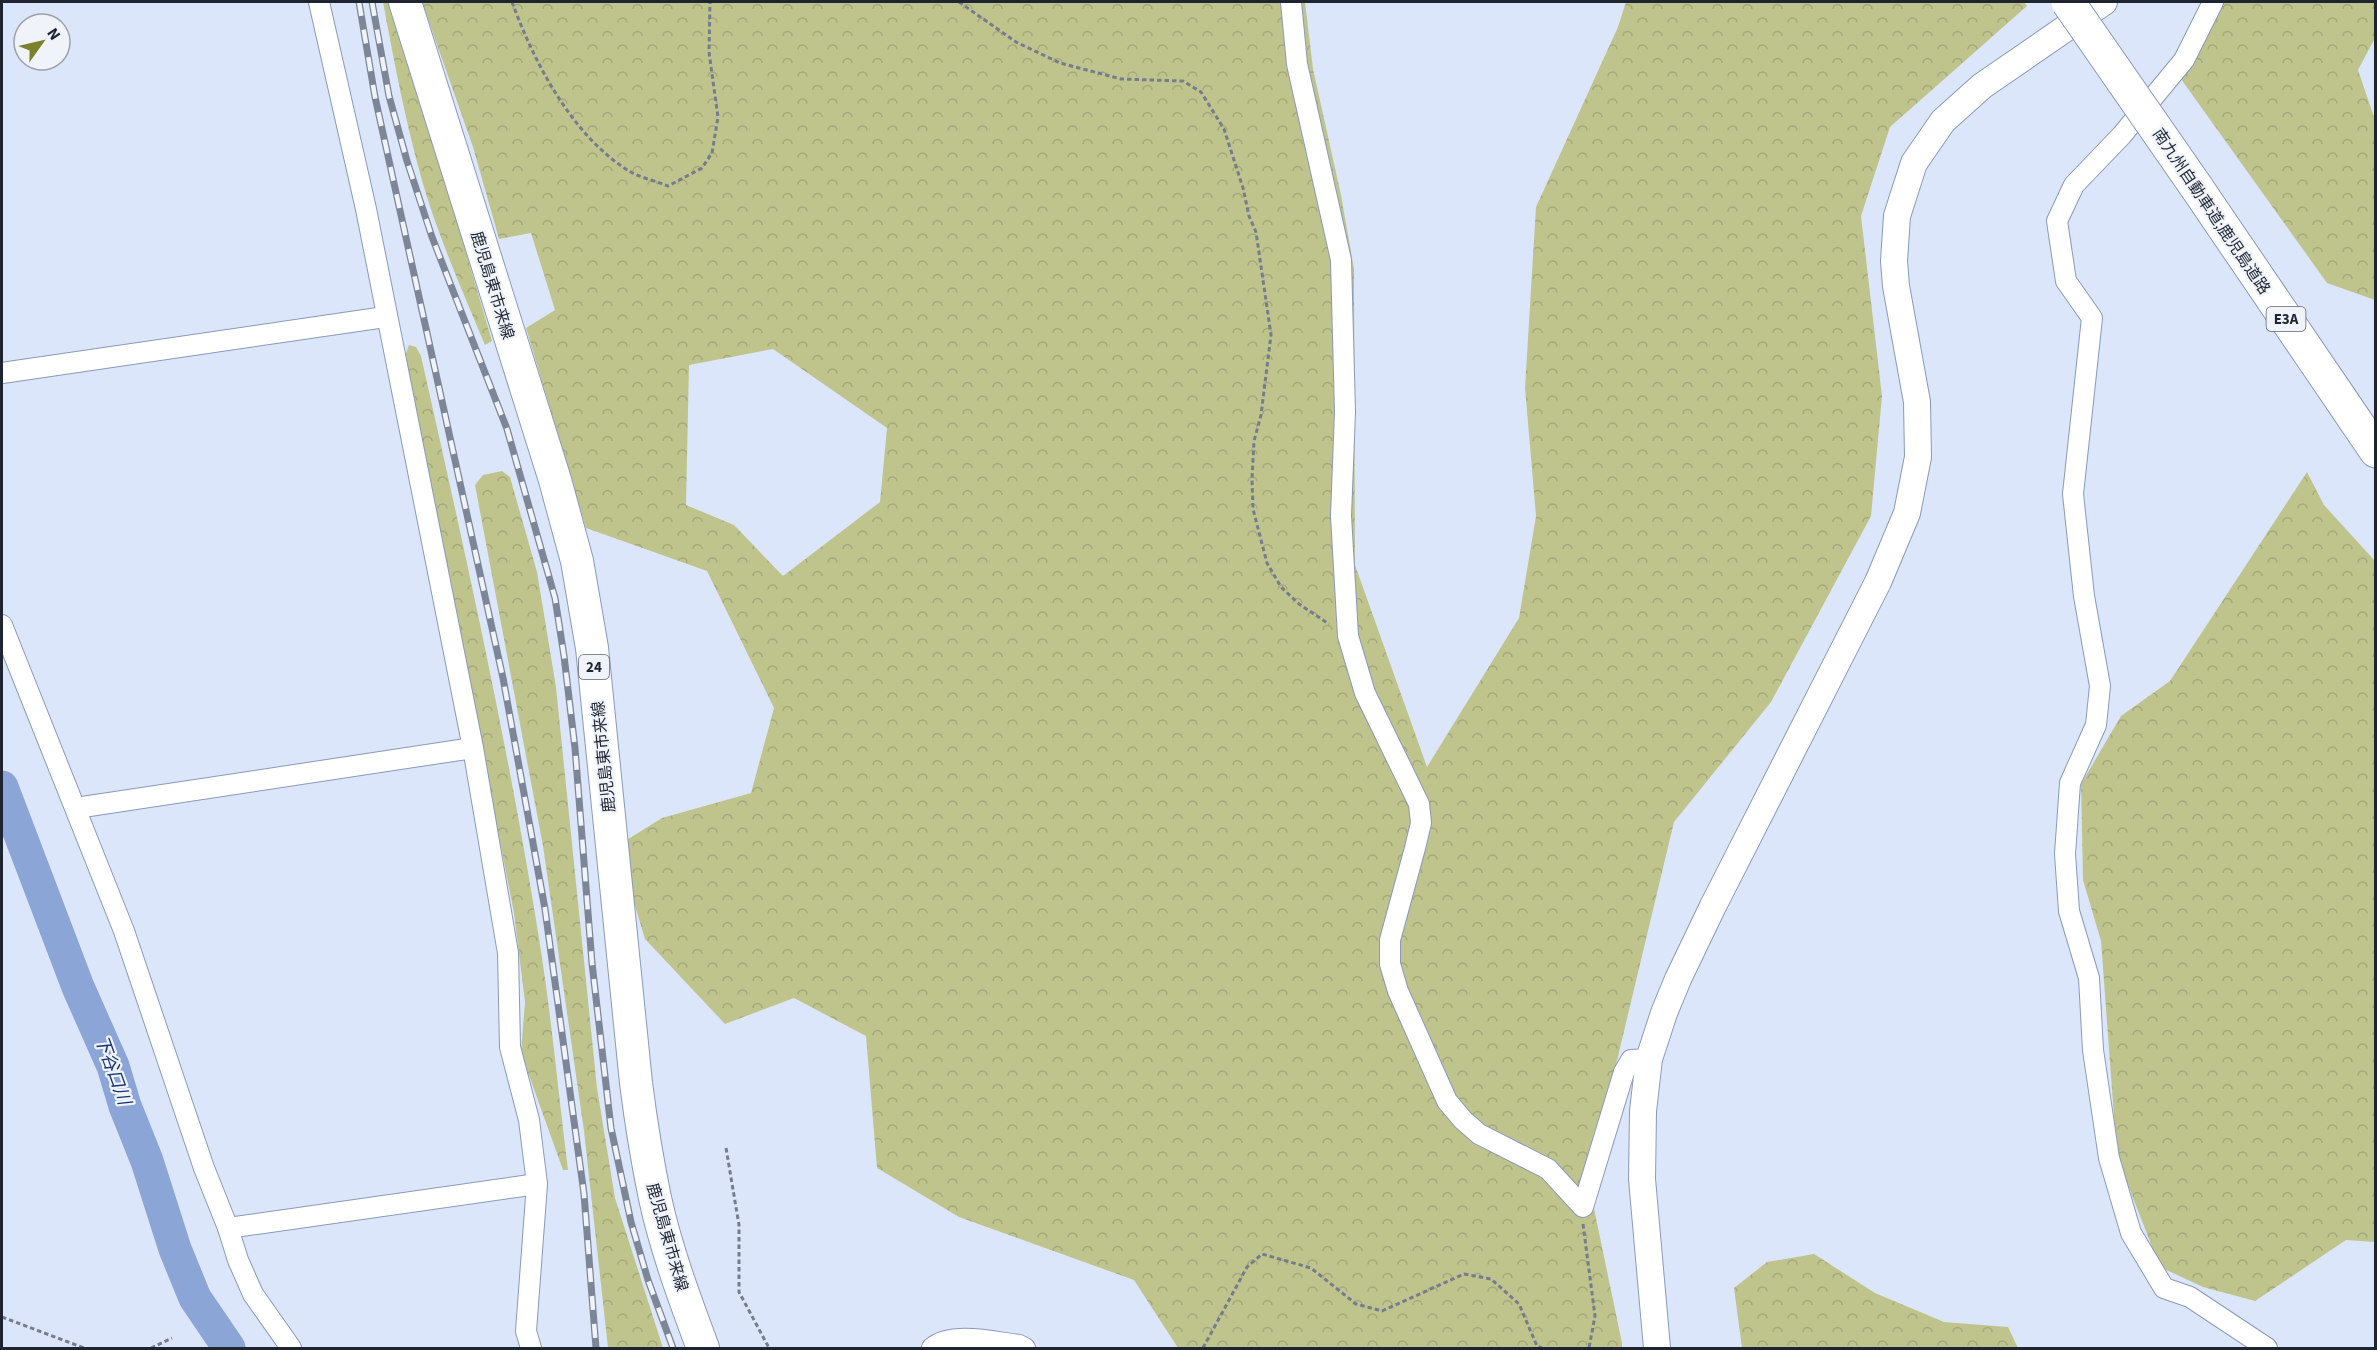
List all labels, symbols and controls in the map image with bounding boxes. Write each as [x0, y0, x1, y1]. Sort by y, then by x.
north arrow [12, 12, 72, 72]
text: N [42, 24, 66, 45]
street label: 南九州自動車道;鹿児島道路 [2147, 124, 2275, 299]
street label: 鹿児島東市来線 [465, 229, 519, 342]
road number: E3A [2266, 307, 2306, 331]
road number: 24 [579, 655, 609, 679]
street label: 鹿児島東市来線 [587, 700, 621, 814]
water label: 下谷口川 [88, 1032, 137, 1110]
street label: 鹿児島東市来線 [641, 1180, 693, 1294]

